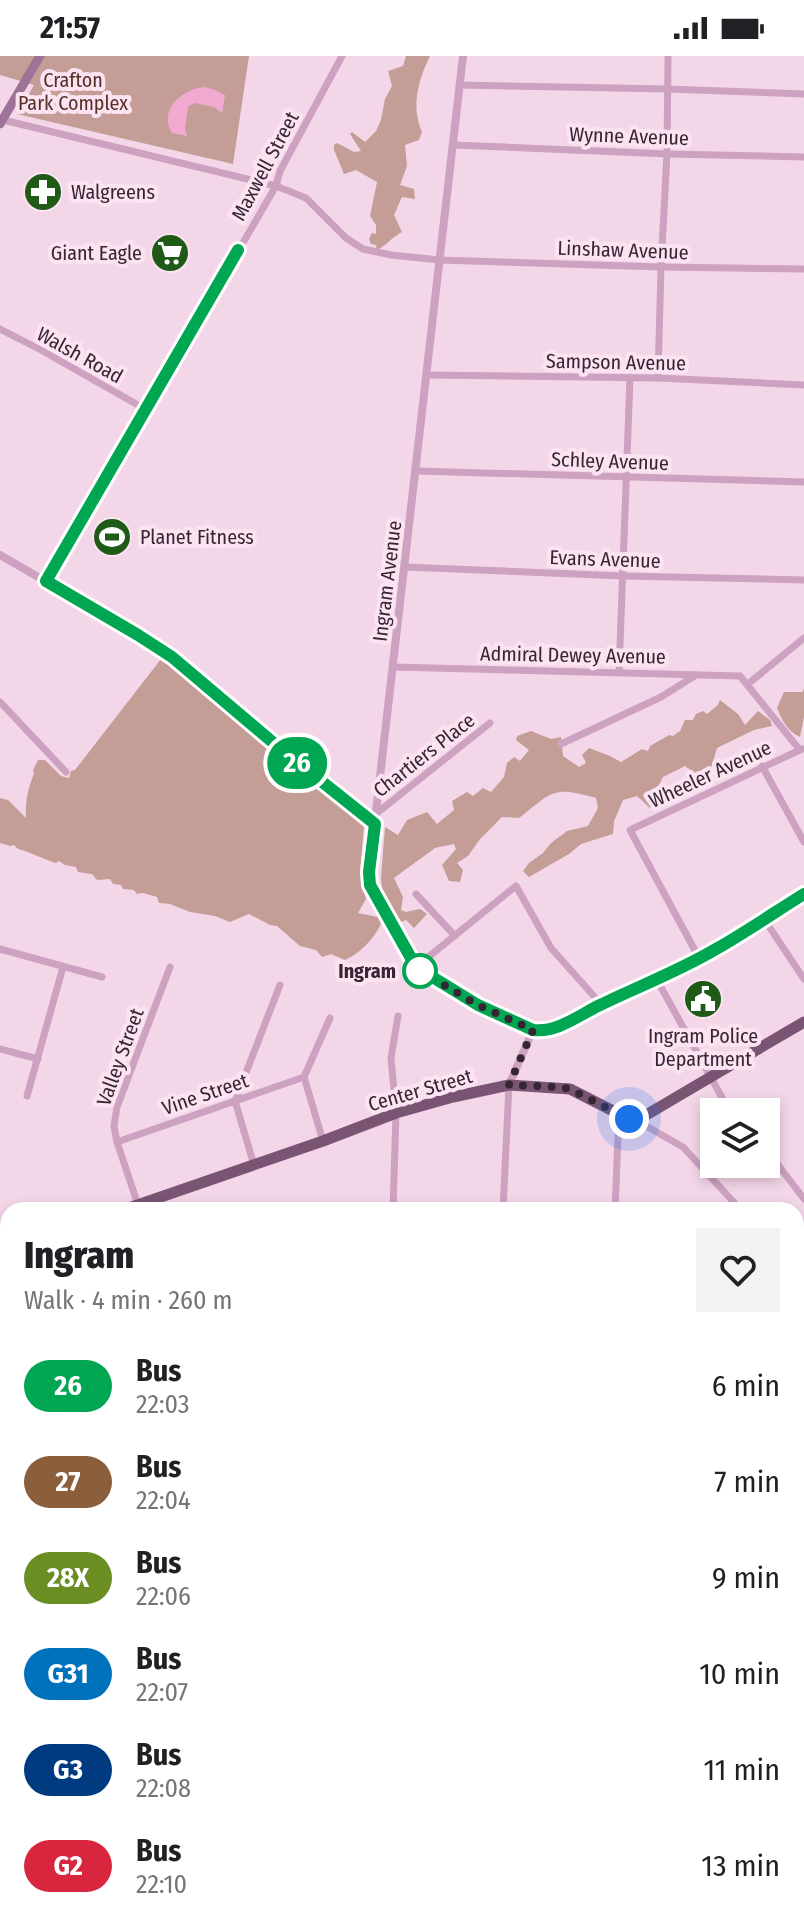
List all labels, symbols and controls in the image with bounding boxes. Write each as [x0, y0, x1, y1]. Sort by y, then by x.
text: 21:57 [40, 10, 100, 46]
park label: Crafton Park Complex [18, 68, 128, 115]
street label: Maxwell Street [226, 107, 304, 225]
street label: Wynne Avenue [569, 122, 689, 150]
pharmacy icon: Walgreens [22, 171, 64, 213]
place label: Walgreens [71, 180, 155, 204]
supermarket icon: Giant Eagle [149, 232, 191, 274]
street label: Linshaw Avenue [557, 236, 689, 264]
place label: Giant Eagle [51, 241, 142, 265]
street label: Walsh Road [33, 322, 127, 388]
street label: Sampson Avenue [546, 349, 686, 375]
street label: Schley Avenue [551, 447, 669, 475]
sports icon: Planet Fitness [91, 516, 133, 558]
street label: Ingram Avenue [368, 519, 406, 643]
place label: Planet Fitness [140, 525, 254, 549]
street label: Evans Avenue [549, 545, 661, 573]
street label: Admiral Dewey Avenue [480, 641, 666, 669]
street label: Chartiers Place [369, 708, 479, 802]
street label: Wheeler Avenue [645, 735, 775, 813]
line badge: 26 [261, 737, 333, 789]
text: 26 [283, 746, 311, 779]
marker: Ingram [403, 954, 437, 988]
place label: Ingram [338, 959, 396, 983]
public building icon: Ingram Police Department [682, 978, 724, 1020]
street label: Valley Street [91, 1005, 149, 1109]
place label: Ingram Police Department [648, 1024, 758, 1071]
street label: Center Street [365, 1064, 475, 1116]
street label: Vine Street [159, 1068, 252, 1120]
map controls [700, 1098, 780, 1178]
button: layers [700, 1098, 780, 1178]
your location [609, 1099, 649, 1139]
button: heart [696, 1228, 780, 1312]
text: Ingram [24, 1232, 134, 1278]
text: Walk · 4 min · 260 m [24, 1285, 233, 1316]
text: Bus [136, 1353, 181, 1389]
text: 6 min [712, 1368, 780, 1404]
text: 26 [54, 1369, 82, 1402]
text: 22:03 [136, 1389, 189, 1420]
text: Bus [136, 1449, 181, 1485]
text: 7 min [714, 1464, 780, 1500]
text: 27 [56, 1465, 80, 1498]
text: 22:04 [136, 1485, 191, 1516]
text: Bus [136, 1545, 181, 1581]
text: 9 min [712, 1560, 780, 1596]
text: 28X [47, 1561, 89, 1594]
text: 22:06 [136, 1581, 191, 1612]
text: Bus [136, 1641, 181, 1677]
text: 10 min [699, 1656, 780, 1692]
text: G31 [47, 1657, 89, 1690]
text: 22:07 [136, 1677, 188, 1708]
text: Bus [136, 1737, 181, 1773]
text: 11 min [704, 1752, 780, 1788]
text: G3 [53, 1753, 83, 1786]
text: 22:08 [136, 1773, 191, 1804]
text: Bus [136, 1833, 181, 1869]
text: 13 min [701, 1848, 780, 1884]
text: G2 [53, 1849, 83, 1882]
text: 22:10 [136, 1869, 187, 1900]

